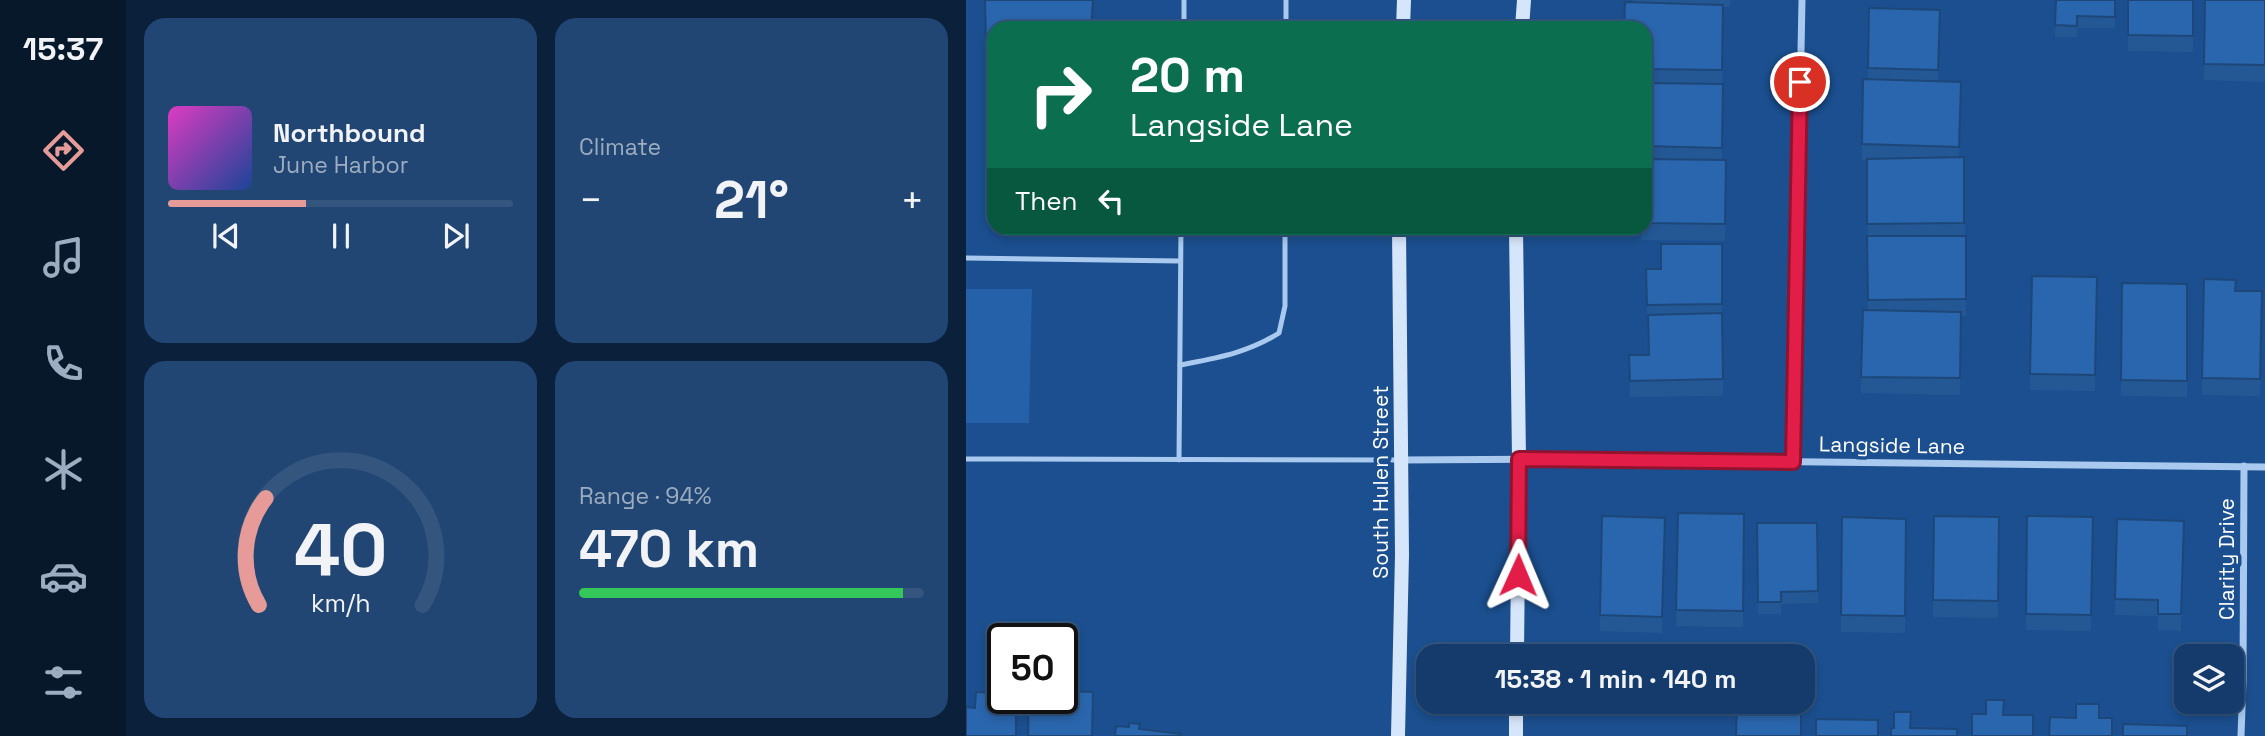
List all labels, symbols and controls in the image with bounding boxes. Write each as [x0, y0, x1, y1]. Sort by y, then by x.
text: 15:37 [23, 29, 103, 69]
text: 20 m [1130, 44, 1245, 106]
icon: right [1015, 49, 1106, 140]
pin [1770, 52, 1830, 112]
icon: arrive [1781, 63, 1819, 101]
text: Langside Lane [1130, 105, 1353, 145]
text: Northbound [273, 116, 426, 150]
icon: directions [39, 126, 88, 175]
text: Climate [579, 132, 661, 162]
text: June Harbor [273, 150, 408, 180]
text: 21° [714, 167, 789, 233]
text: − [579, 176, 603, 224]
text: + [900, 176, 924, 224]
icon: left [1092, 182, 1130, 220]
text: Then [1015, 184, 1078, 218]
icon: previous [207, 217, 245, 255]
icon: pause [322, 217, 360, 255]
icon: next [437, 217, 475, 255]
icon: music [39, 233, 88, 282]
icon: phone [39, 339, 88, 388]
street label: South Hulen Street [1367, 385, 1394, 579]
street label: Langside Lane [1819, 430, 1965, 460]
icon: climate [39, 445, 88, 494]
text: Range · 94% [579, 481, 712, 511]
street label: Clarity Drive [2213, 498, 2240, 620]
text: 40 [294, 504, 387, 597]
text: 470 km [579, 516, 759, 582]
position arrow [1481, 538, 1555, 612]
icon: car [39, 552, 88, 601]
text: km/h [311, 587, 370, 619]
speed limit sign: 50 [987, 623, 1078, 714]
map controls [2174, 644, 2244, 714]
button: layers [2174, 644, 2244, 714]
icon: filters [39, 658, 88, 707]
text: 15:38 · 1 min · 140 m [1495, 662, 1736, 696]

